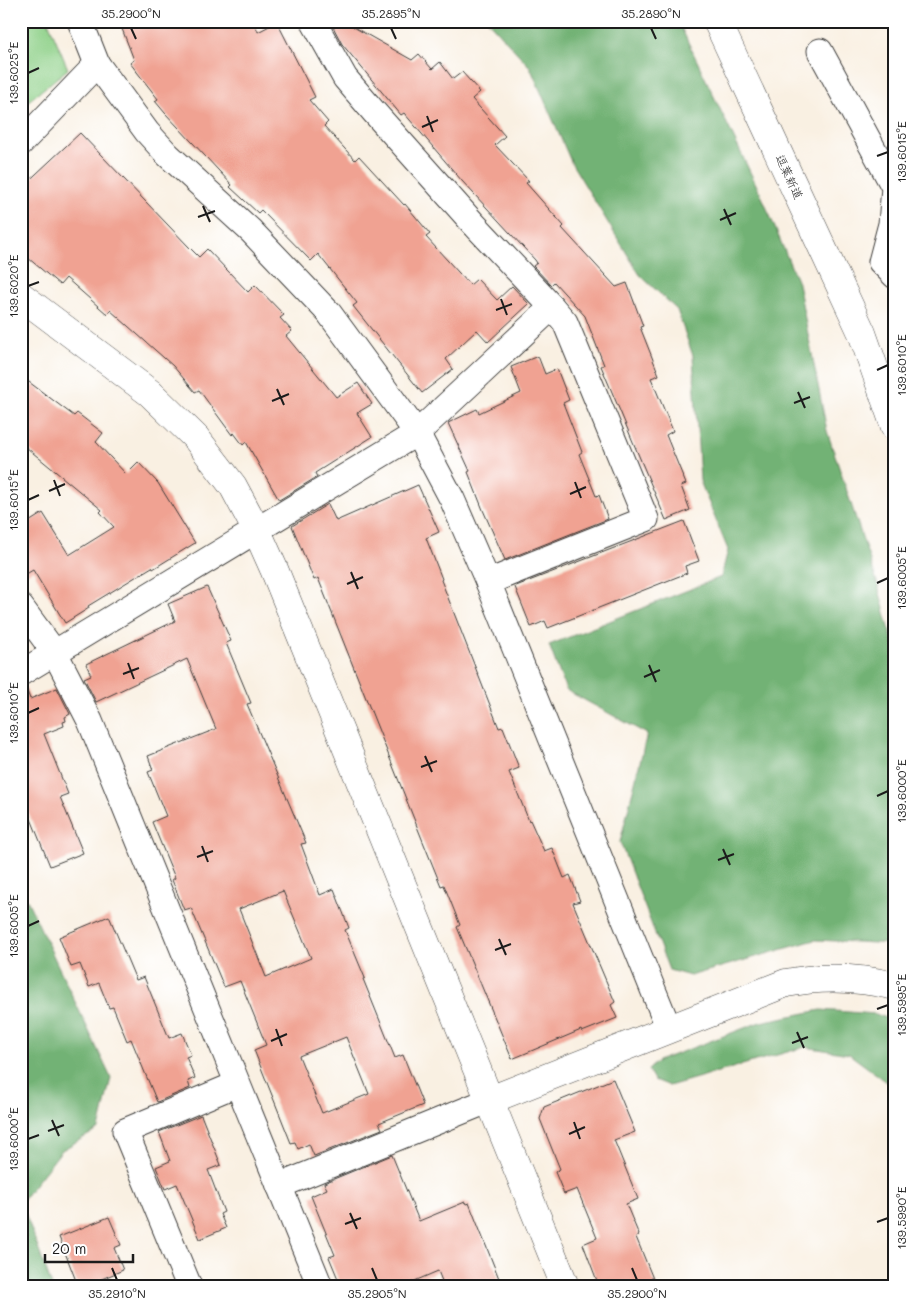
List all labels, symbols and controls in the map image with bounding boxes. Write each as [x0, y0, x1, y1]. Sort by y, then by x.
text: 35.2900°N [101, 5, 161, 21]
text: 35.2895°N [361, 5, 421, 21]
text: 35.2890°N [621, 5, 681, 21]
text: 139.6025°E [5, 41, 21, 104]
text: 139.6015°E [893, 121, 909, 183]
street label: 逗葉新道 [773, 151, 807, 202]
text: 139.6020°E [5, 254, 21, 318]
text: 139.6010°E [893, 334, 909, 396]
text: 139.6015°E [5, 469, 21, 531]
text: 139.6005°E [893, 546, 909, 610]
text: 139.6010°E [5, 682, 21, 744]
text: 139.6000°E [893, 759, 909, 823]
text: 139.6005°E [5, 894, 21, 958]
text: 139.5995°E [893, 974, 909, 1036]
text: 139.6000°E [5, 1107, 21, 1171]
text: 139.5990°E [893, 1186, 909, 1250]
scale bar [45, 1232, 132, 1264]
text: 20 m [52, 1238, 86, 1258]
text: 35.2910°N [88, 1285, 146, 1301]
text: 35.2905°N [347, 1285, 407, 1301]
text: 35.2900°N [607, 1285, 667, 1301]

